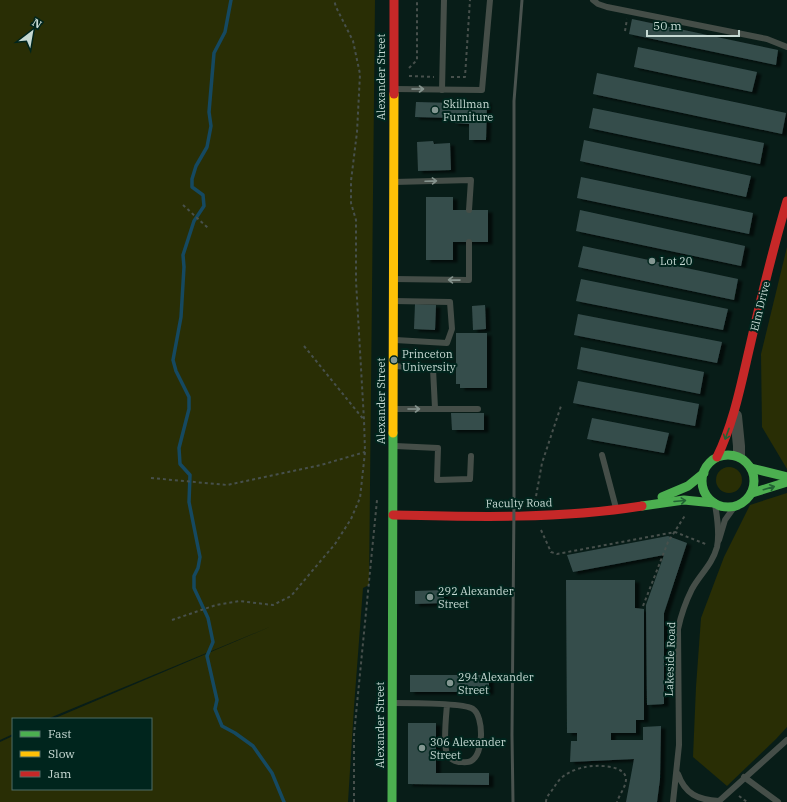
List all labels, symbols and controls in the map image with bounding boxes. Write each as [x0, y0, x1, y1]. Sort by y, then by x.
north arrow [12, 12, 52, 52]
scale bar [647, 12, 739, 38]
text: N [30, 15, 45, 32]
text: 50 m [653, 18, 682, 33]
street label: Alexander Street [374, 34, 388, 120]
one-way arrow [411, 85, 424, 93]
place label: Skillman Furniture [443, 97, 493, 124]
marker: Skillman Furniture [430, 105, 440, 115]
one-way arrow [424, 178, 437, 185]
place label: Lot 20 [660, 254, 693, 268]
marker: Lot 20 [647, 256, 657, 266]
one-way arrow [448, 276, 461, 284]
street label: Elm Drive [747, 279, 773, 333]
place label: Princeton University [402, 347, 456, 374]
marker: Princeton University [389, 355, 399, 365]
street label: Alexander Street [374, 358, 388, 444]
one-way arrow [407, 405, 420, 413]
one-way arrow [723, 428, 730, 441]
one-way arrow [763, 484, 776, 491]
street label: Faculty Road [485, 495, 553, 511]
one-way arrow [673, 497, 686, 505]
place label: 292 Alexander Street [438, 584, 514, 611]
marker: 292 Alexander Street [425, 592, 435, 602]
street label: Lakeside Road [662, 621, 678, 697]
place label: 294 Alexander Street [458, 670, 534, 697]
marker: 294 Alexander Street [445, 678, 455, 688]
street label: Alexander Street [373, 682, 387, 768]
legend [12, 718, 152, 790]
text: Fast [48, 726, 72, 741]
place label: 306 Alexander Street [430, 735, 506, 762]
marker: 306 Alexander Street [417, 743, 427, 753]
text: Slow [48, 746, 75, 761]
text: Jam [48, 766, 72, 781]

